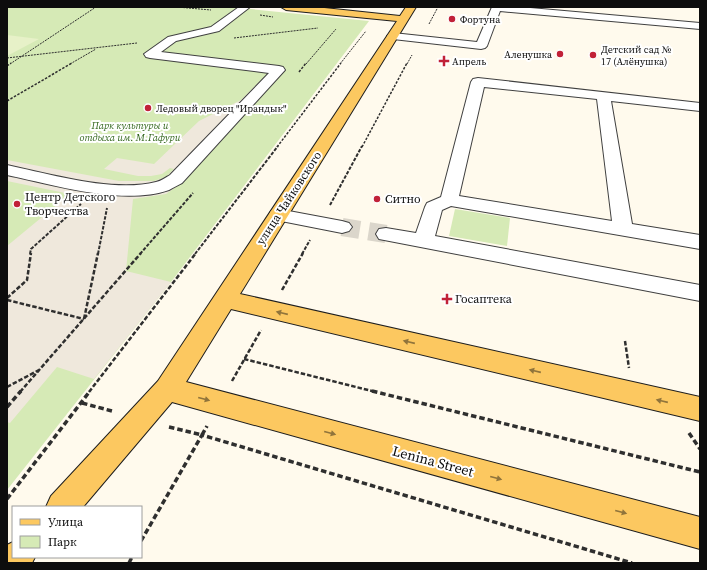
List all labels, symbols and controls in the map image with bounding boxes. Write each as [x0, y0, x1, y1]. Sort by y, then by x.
place label: Фортуна [460, 13, 501, 26]
marker: Фортуна [447, 14, 457, 24]
place label: Детский сад № 17 (Алёнушка) [601, 43, 672, 68]
place label: Аленушка [504, 48, 553, 61]
marker: Аленушка [555, 49, 565, 59]
marker: Детский сад № 17 (Алёнушка) [588, 50, 598, 60]
place label: Апрель [452, 55, 486, 68]
marker: Апрель [439, 56, 449, 66]
place label: Ледовый дворец "Ирандык" [156, 102, 287, 115]
marker: Ледовый дворец "Ирандык" [143, 103, 153, 113]
park label: Парк культуры и отдыха им. М.Гафури [80, 119, 181, 144]
street label: улица Чайковского [253, 148, 325, 248]
place label: Центр Детского Творчества [25, 189, 116, 219]
place label: Ситно [385, 191, 421, 207]
marker: Ситно [372, 194, 382, 204]
marker: Центр Детского Творчества [12, 199, 22, 209]
place label: Госаптека [455, 291, 513, 307]
marker: Госаптека [442, 294, 452, 304]
one-way arrow [276, 309, 288, 315]
one-way arrow [403, 339, 415, 345]
one-way arrow [529, 368, 542, 374]
one-way arrow [198, 397, 211, 403]
one-way arrow [656, 397, 668, 403]
one-way arrow [324, 431, 336, 437]
street label: Lenina Street [390, 441, 476, 482]
one-way arrow [490, 475, 502, 481]
legend [12, 506, 142, 558]
one-way arrow [616, 509, 628, 515]
text: Улица [48, 514, 84, 530]
text: Парк [48, 534, 77, 550]

